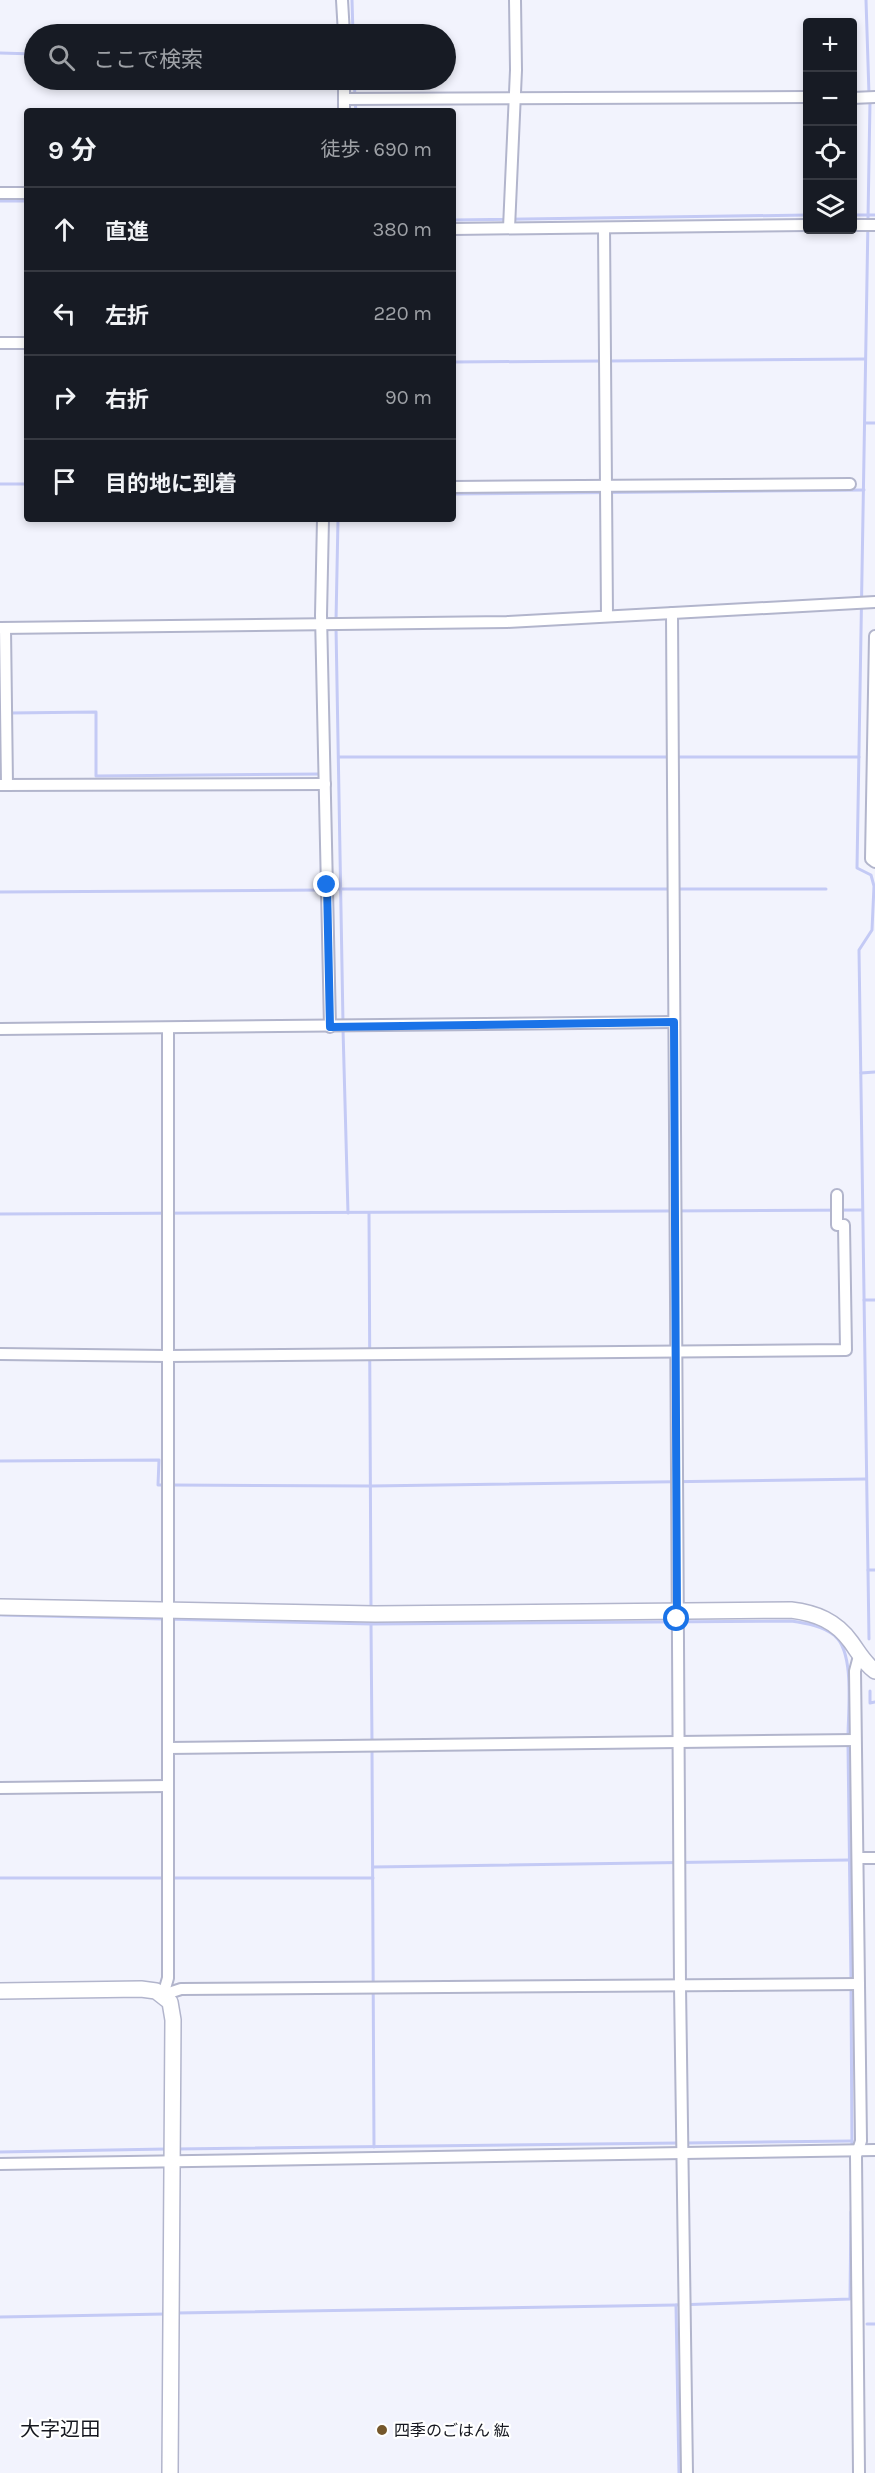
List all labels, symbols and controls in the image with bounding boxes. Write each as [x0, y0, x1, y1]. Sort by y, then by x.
map controls [803, 18, 857, 234]
button: + [803, 18, 857, 72]
search box [24, 24, 456, 90]
icon: search [45, 41, 78, 74]
text: ここで検索 [93, 47, 203, 73]
button: − [803, 72, 857, 126]
button: locate [803, 126, 857, 180]
text: 9 分 [48, 135, 96, 166]
text: 徒歩 · 690 m [321, 138, 432, 161]
button: layers [803, 180, 857, 234]
icon: ahead [48, 213, 81, 246]
text: 380 m [373, 218, 432, 241]
text: 直進 [105, 219, 149, 245]
icon: left [48, 297, 81, 330]
text: 220 m [373, 302, 432, 325]
text: 左折 [105, 303, 149, 329]
icon: right [48, 381, 81, 414]
text: 90 m [385, 386, 432, 409]
text: 右折 [105, 387, 149, 413]
icon: arrive [48, 465, 81, 498]
text: 目的地に到着 [105, 471, 237, 497]
route end [313, 871, 339, 897]
route start [663, 1605, 689, 1631]
district label: 大字辺田 [20, 2418, 100, 2441]
place label: 四季のごはん 紘 [394, 2421, 510, 2440]
marker: 四季のごはん 紘 [375, 2423, 389, 2437]

